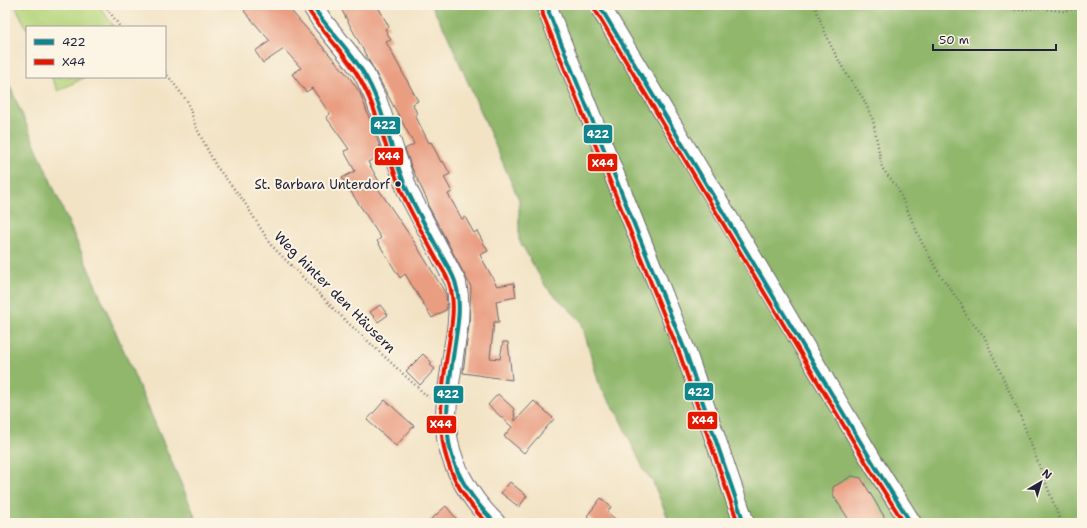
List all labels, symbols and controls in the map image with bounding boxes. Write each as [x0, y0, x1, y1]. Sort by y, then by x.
legend [26, 26, 166, 78]
scale bar [933, 26, 1056, 52]
text: 50 m [939, 32, 969, 48]
text: 422 [62, 34, 86, 50]
text: X44 [62, 54, 86, 70]
line badge: 422 [370, 116, 401, 135]
text: 422 [374, 118, 396, 133]
line badge: 422 [583, 124, 613, 144]
text: 422 [587, 127, 609, 142]
line badge: X44 [374, 147, 404, 166]
text: X44 [378, 149, 400, 164]
line badge: X44 [587, 153, 618, 172]
text: X44 [592, 156, 614, 171]
place label: St. Barbara Unterdorf [254, 176, 390, 193]
marker: St. Barbara Unterdorf [393, 179, 403, 189]
street label: Weg hinter den Häusern [270, 227, 400, 357]
line badge: 422 [684, 382, 714, 401]
line badge: 422 [433, 385, 464, 404]
text: 422 [688, 385, 710, 400]
text: 422 [437, 387, 459, 402]
line badge: X44 [687, 411, 718, 430]
text: X44 [692, 413, 714, 428]
line badge: X44 [426, 415, 457, 434]
text: X44 [430, 417, 452, 432]
north arrow [1021, 462, 1061, 502]
text: N [1039, 466, 1055, 483]

